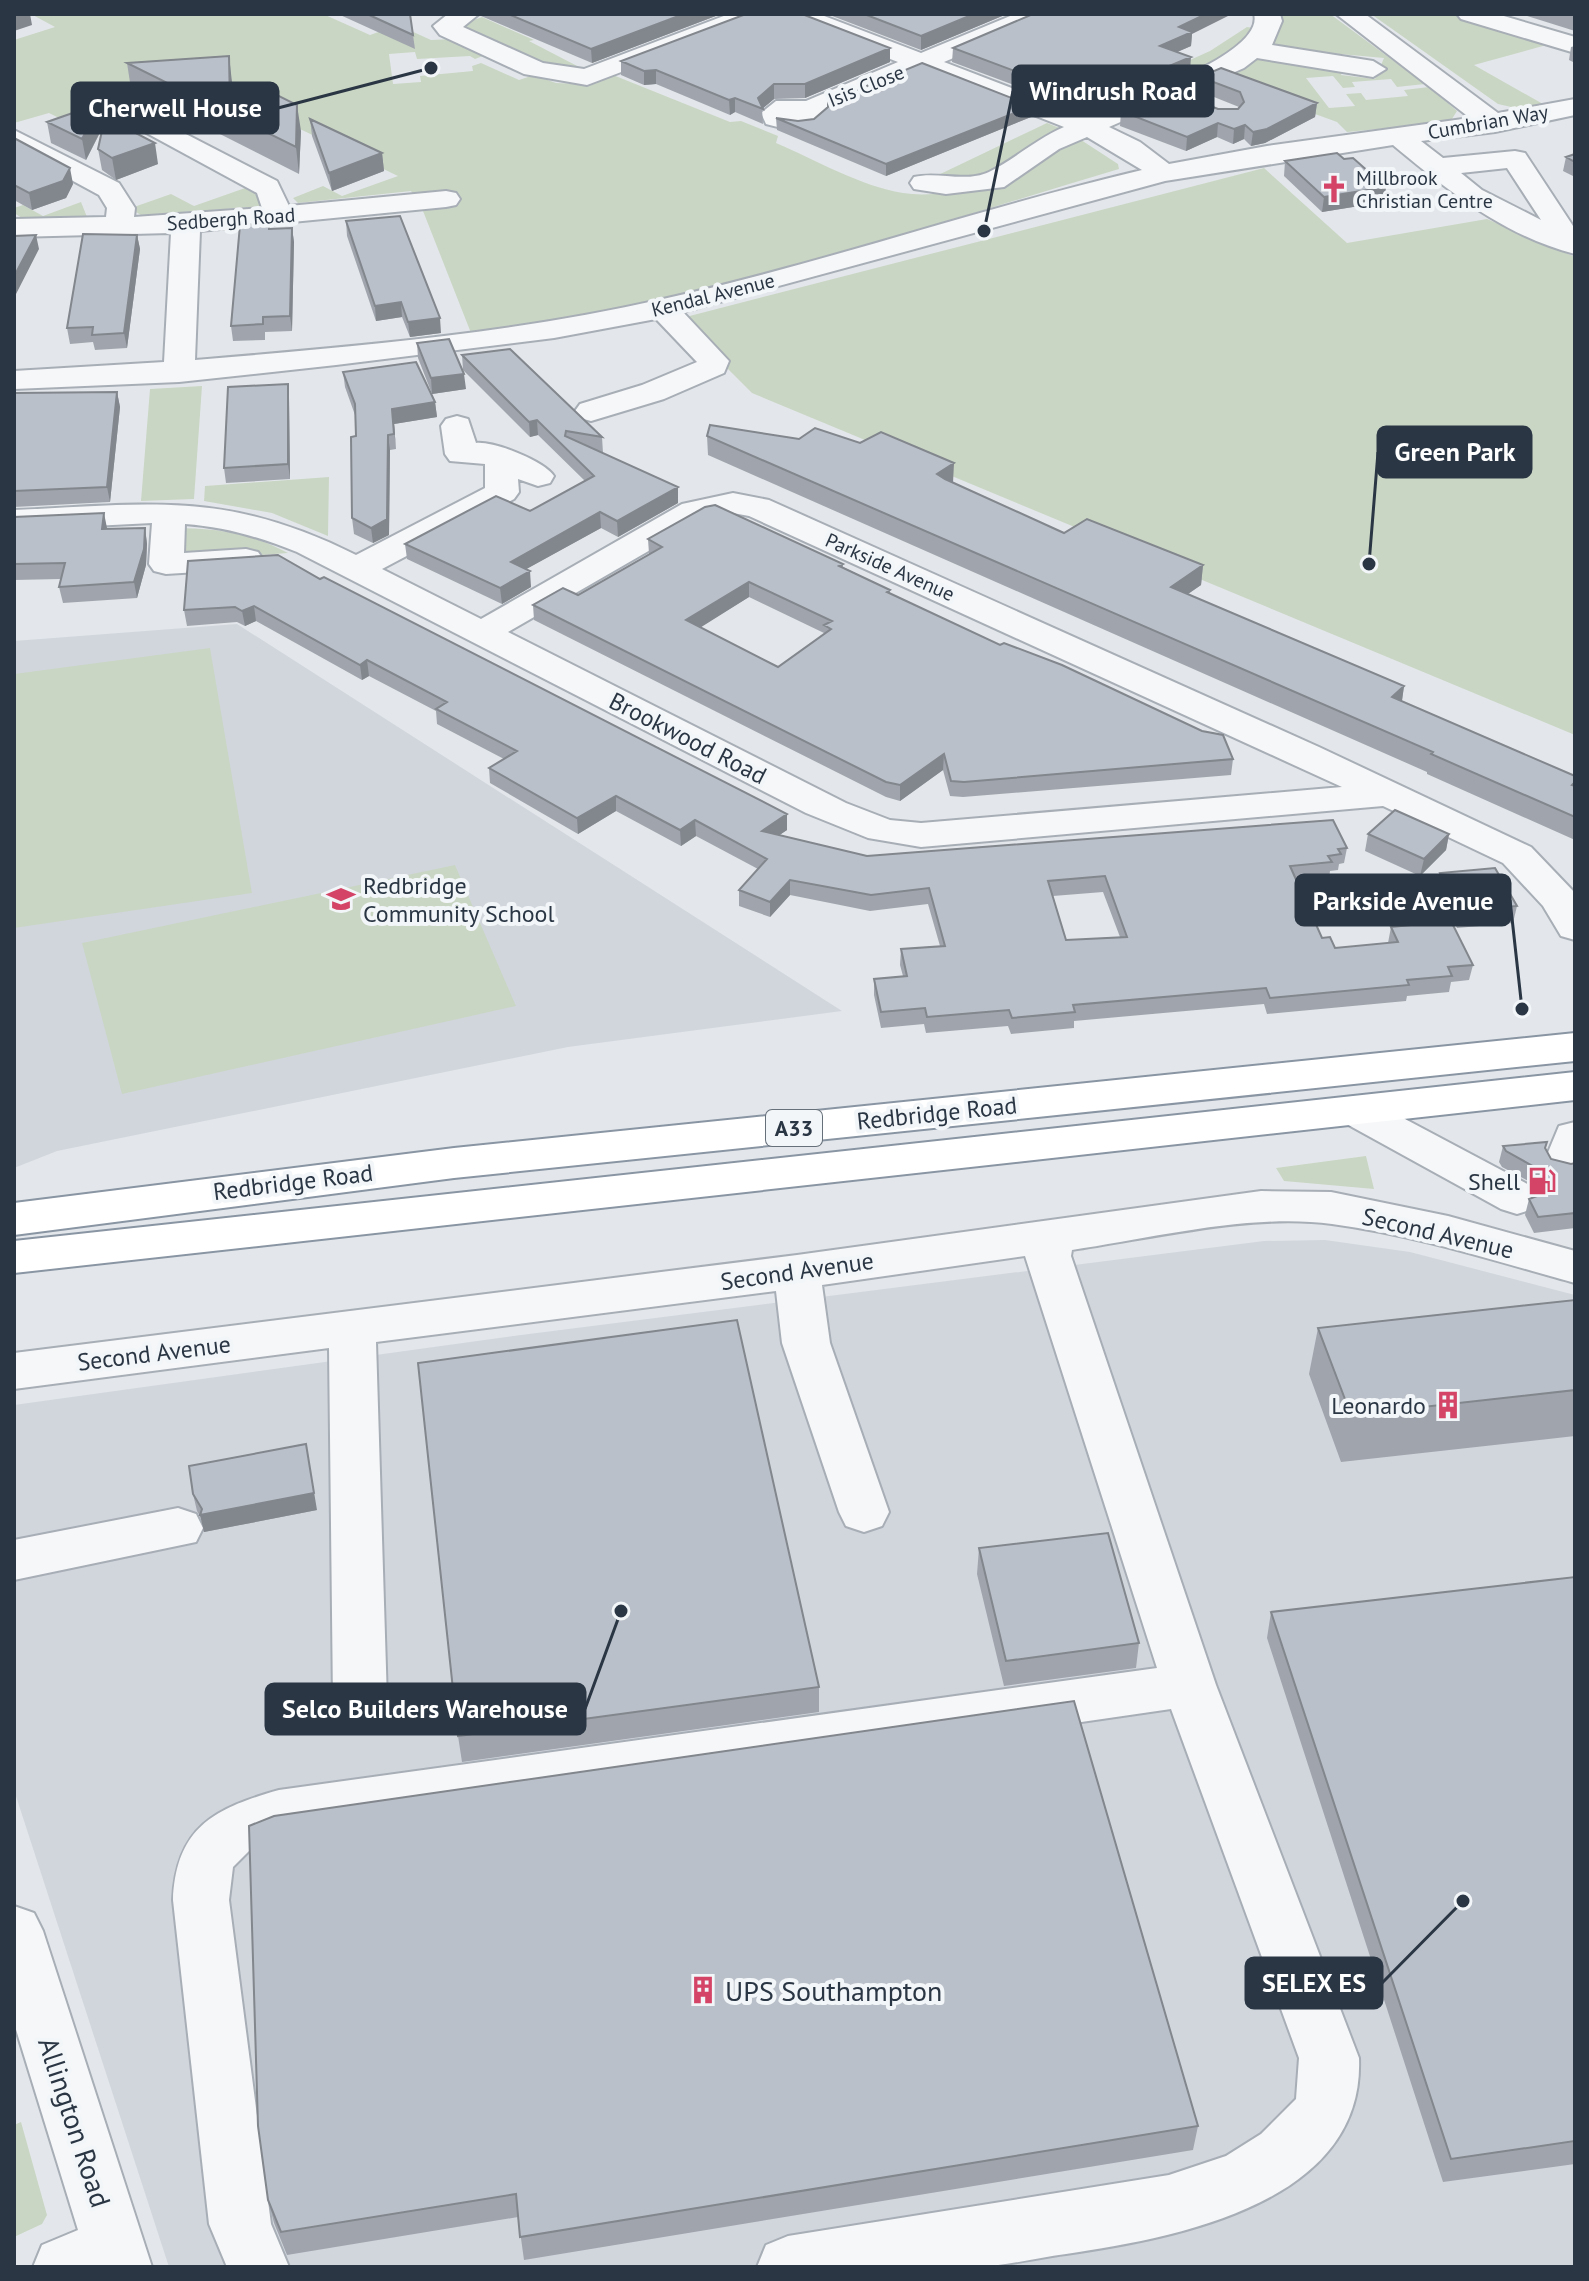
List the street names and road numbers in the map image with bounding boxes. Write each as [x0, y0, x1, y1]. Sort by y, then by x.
street label: Isis Close [824, 59, 908, 113]
street label: Cumbrian Way [1426, 99, 1551, 145]
street label: Sedbergh Road [166, 202, 296, 236]
street label: Kendal Avenue [649, 267, 777, 323]
street label: Parkside Avenue [821, 527, 959, 607]
street label: Brookwood Road [604, 685, 772, 791]
street label: Redbridge Road [855, 1089, 1019, 1137]
road number: A33 [766, 1110, 822, 1146]
street label: Redbridge Road [211, 1157, 375, 1207]
street label: Second Avenue [1359, 1201, 1517, 1265]
street label: Second Avenue [718, 1245, 876, 1297]
street label: Second Avenue [75, 1328, 233, 1378]
street label: Allington Road [30, 2032, 120, 2212]

